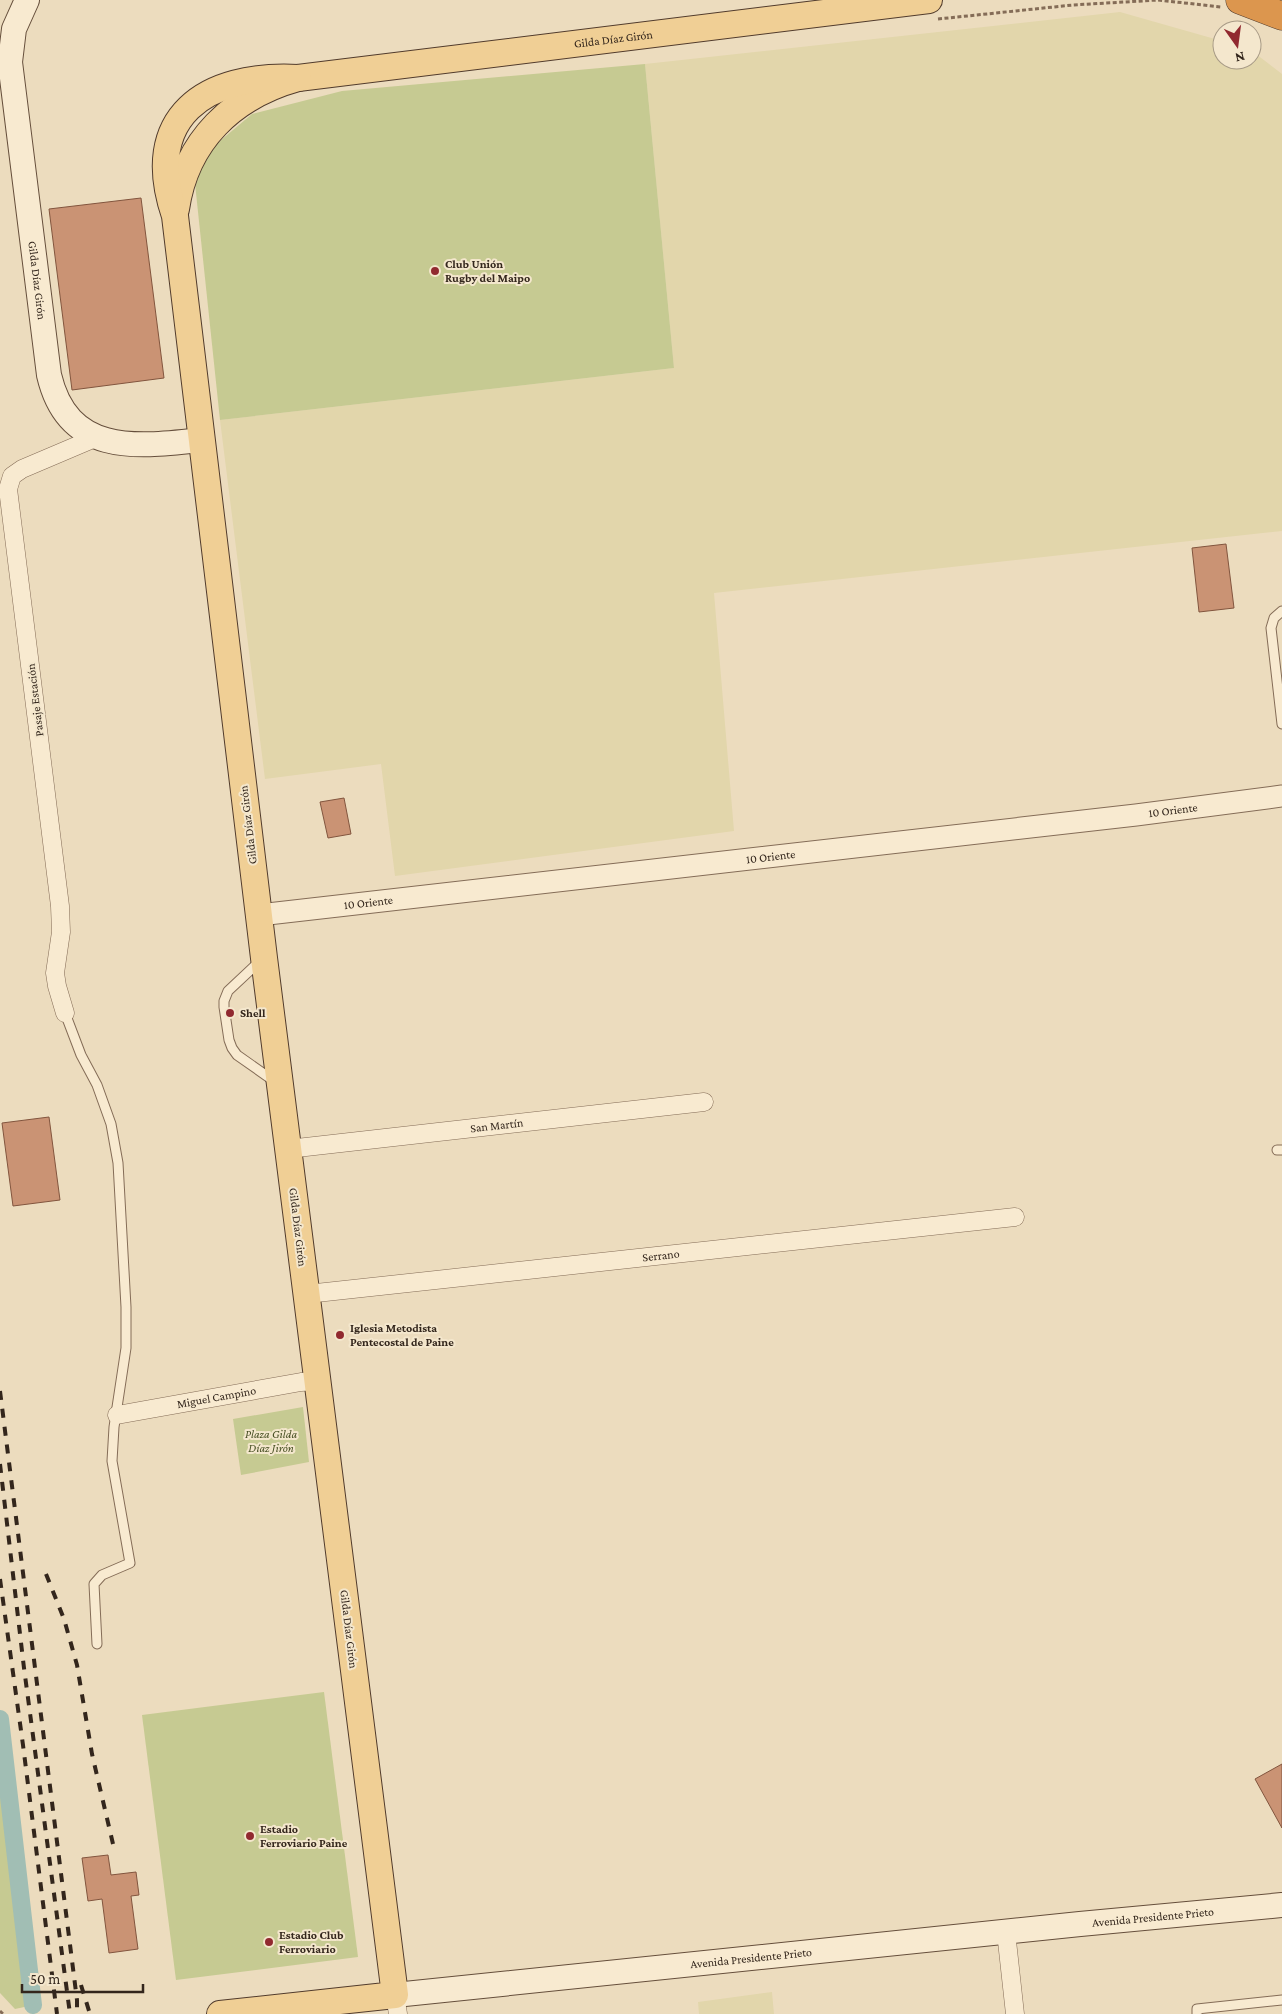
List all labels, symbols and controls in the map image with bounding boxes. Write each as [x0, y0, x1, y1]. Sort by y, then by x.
north arrow [1212, 20, 1262, 70]
street label: Gilda Díaz Girón [573, 27, 654, 51]
text: N [1233, 49, 1247, 67]
street label: Gilda Díaz Girón [25, 240, 49, 321]
place label: Club Unión Rugby del Maipo [445, 257, 530, 285]
marker: Club Unión Rugby del Maipo [429, 265, 441, 277]
street label: Pasaje Estación [24, 662, 46, 737]
street label: Gilda Díaz Girón [236, 784, 260, 865]
street label: 10 Oriente [1148, 800, 1198, 820]
street label: 10 Oriente [745, 847, 796, 866]
street label: 10 Oriente [343, 893, 394, 912]
place label: Shell [240, 1006, 266, 1020]
marker: Shell [224, 1007, 236, 1019]
street label: San Martín [469, 1115, 524, 1135]
street label: Gilda Díaz Girón [286, 1187, 310, 1268]
street label: Serrano [642, 1247, 680, 1264]
place label: Iglesia Metodista Pentecostal de Paine [350, 1321, 454, 1349]
marker: Iglesia Metodista Pentecostal de Paine [334, 1329, 346, 1341]
street label: Miguel Campino [176, 1383, 257, 1411]
park label: Plaza Gilda Díaz Jirón [245, 1427, 297, 1455]
street label: Gilda Díaz Girón [337, 1589, 361, 1670]
place label: Estadio Ferroviario Paine [260, 1822, 348, 1850]
marker: Estadio Ferroviario Paine [244, 1830, 256, 1842]
street label: Avenida Presidente Prieto [1091, 1904, 1215, 1930]
place label: Estadio Club Ferroviario [279, 1928, 344, 1956]
marker: Estadio Club Ferroviario [263, 1936, 275, 1948]
street label: Avenida Presidente Prieto [690, 1945, 813, 1971]
scale bar [22, 1962, 144, 1994]
text: 50 m [30, 1971, 60, 1987]

